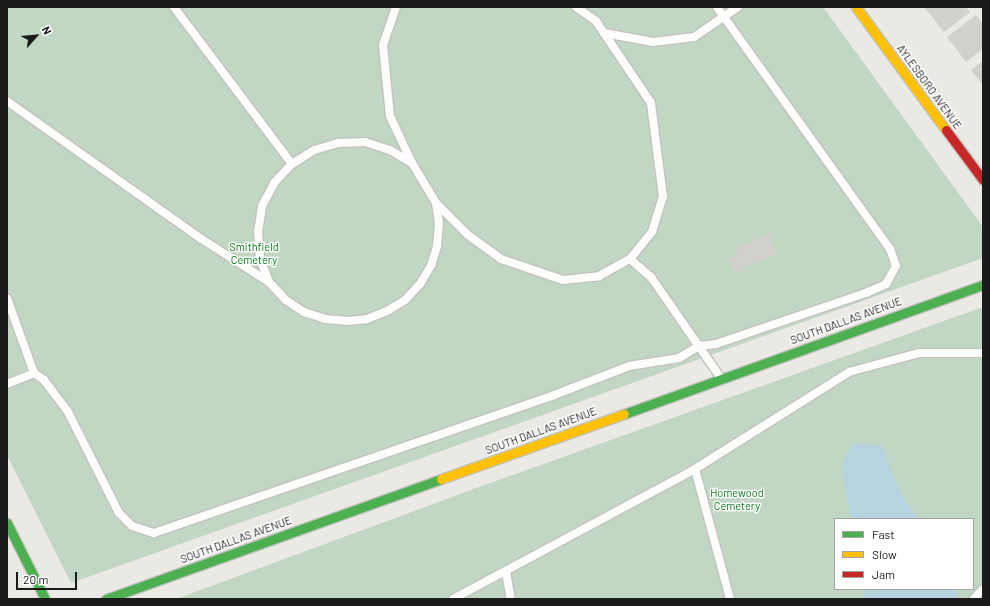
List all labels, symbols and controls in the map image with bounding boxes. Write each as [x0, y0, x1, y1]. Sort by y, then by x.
north arrow [16, 16, 56, 56]
text: N [40, 24, 55, 37]
street label: AYLESBORO AVENUE [894, 42, 964, 132]
park label: Smithfield Cemetery [229, 241, 279, 267]
street label: SOUTH DALLAS AVENUE [789, 295, 903, 347]
street label: SOUTH DALLAS AVENUE [484, 405, 598, 457]
park label: Homewood Cemetery [710, 487, 764, 513]
street label: SOUTH DALLAS AVENUE [179, 514, 293, 566]
legend [834, 518, 974, 590]
text: Fast [872, 527, 895, 541]
text: Slow [872, 547, 897, 561]
scale bar [18, 564, 79, 590]
text: Jam [872, 567, 895, 581]
text: 20 m [23, 572, 49, 586]

